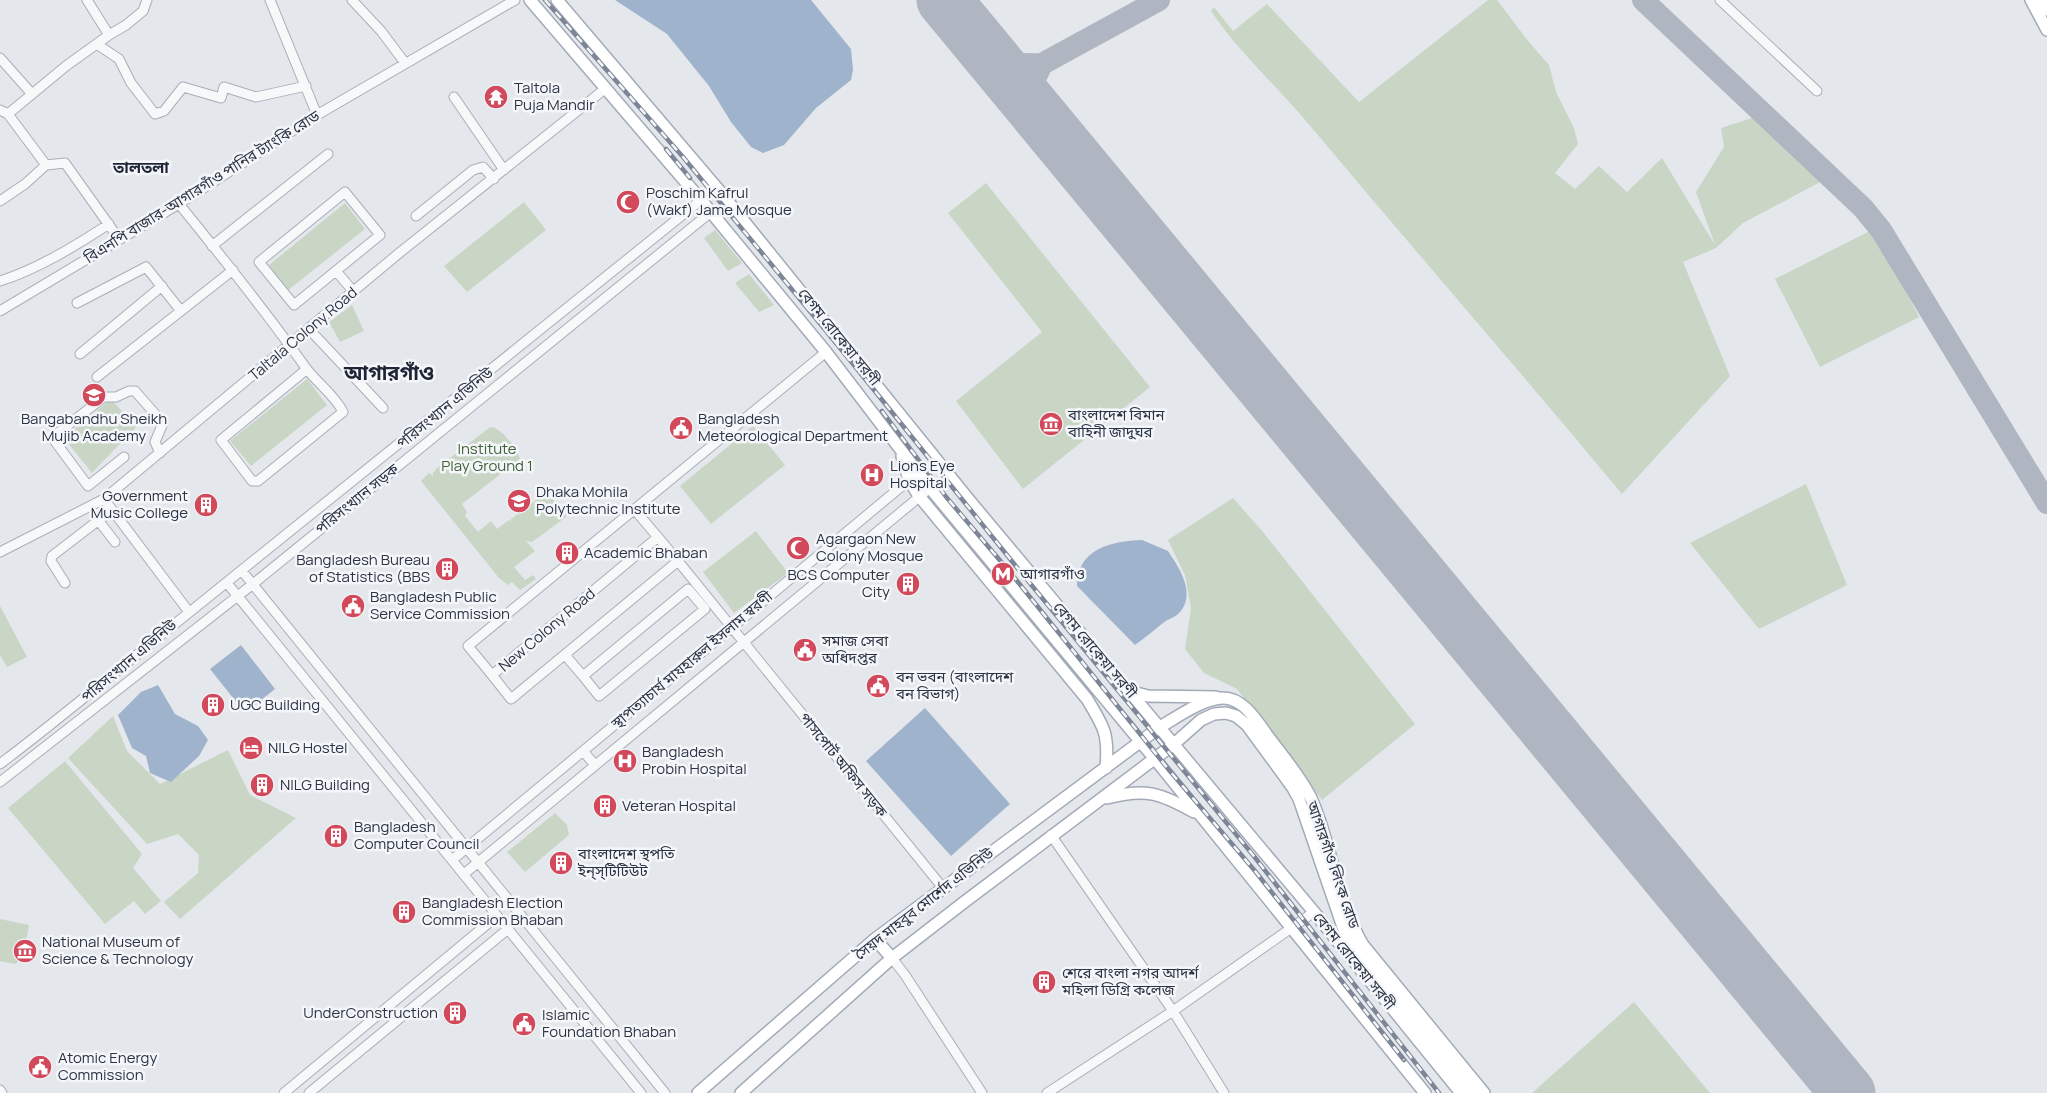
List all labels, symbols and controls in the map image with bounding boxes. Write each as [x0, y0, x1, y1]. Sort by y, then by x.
place label: Taltola Puja Mandir [514, 77, 595, 115]
temple icon: Taltola Puja Mandir [483, 84, 509, 110]
street label: বিএনপি বাজার-আগারগাঁও পানির ট্যাংকি রোড [79, 105, 324, 269]
district label: তালতলা [112, 156, 169, 178]
place label: Poschim Kafrul (Wakf) Jame Mosque [646, 182, 792, 220]
mosque icon: Poschim Kafrul (Wakf) Jame Mosque [615, 189, 641, 215]
street label: Taltala Colony Road [244, 282, 362, 385]
street label: বেগম রোকেয়া সরণী [793, 283, 886, 391]
district label: আগারগাঁও [343, 359, 434, 386]
street label: পরিসংখ্যান এভিনিউ [392, 362, 498, 453]
school or university icon: Bangabandhu Sheikh Mujib Academy [81, 382, 107, 408]
place label: বাংলাদেশ বিমান বাহিনী জাদুঘর [1067, 404, 1165, 442]
place label: Bangabandhu Sheikh Mujib Academy [21, 408, 167, 446]
place label: Bangladesh Meteorological Department [698, 408, 888, 446]
museum icon: বাংলাদেশ বিমান বাহিনী জাদুঘর [1038, 411, 1064, 437]
public building icon: Bangladesh Meteorological Department [668, 415, 694, 441]
park label: Institute Play Ground 1 [441, 438, 533, 476]
place label: Lions Eye Hospital [890, 455, 955, 493]
street label: পরিসংখ্যান সড়ক [311, 458, 404, 539]
hospital icon: Lions Eye Hospital [859, 462, 885, 488]
place label: Dhaka Mohila Polytechnic Institute [536, 481, 681, 519]
place label: Government Music College [91, 485, 188, 523]
school or university icon: Dhaka Mohila Polytechnic Institute [506, 488, 532, 514]
building icon: Government Music College [193, 492, 219, 518]
place label: Agargaon New Colony Mosque [816, 528, 924, 566]
mosque icon: Agargaon New Colony Mosque [785, 535, 811, 561]
building icon: Academic Bhaban [554, 540, 580, 566]
place label: Academic Bhaban [584, 542, 708, 563]
place label: Bangladesh Bureau of Statistics (BBS [296, 549, 430, 587]
building icon: Bangladesh Bureau of Statistics (BBS [434, 556, 460, 582]
metro station icon: আগারগাঁও [990, 561, 1016, 587]
place label: আগারগাঁও [1019, 563, 1085, 584]
place label: BCS Computer City [787, 564, 891, 602]
building icon: BCS Computer City [895, 571, 921, 597]
street label: New Colony Road [494, 583, 600, 676]
street label: স্থাপত্যাচার্য মাযহারুল ইসলাম স্বরণী [606, 585, 778, 734]
place label: Bangladesh Public Service Commission [370, 586, 510, 624]
public building icon: Bangladesh Public Service Commission [340, 593, 366, 619]
street label: বেগম রোকেয়া সরণী [1049, 597, 1143, 703]
street label: পরিসংখ্যান এভিনিউ [76, 614, 181, 707]
place label: সমাজ সেবা অধিদপ্তর [821, 630, 889, 668]
public building icon: সমাজ সেবা অধিদপ্তর [792, 637, 818, 663]
place label: বন ভবন (বাংলাদেশ বন বিভাগ) [895, 666, 1014, 704]
public building icon: বন ভবন (বাংলাদেশ বন বিভাগ) [865, 673, 891, 699]
building icon: UGC Building [200, 692, 226, 718]
place label: UGC Building [230, 694, 320, 715]
street label: পাসপোর্ট অফিস সড়ক [795, 708, 893, 822]
hotel icon: NILG Hostel [238, 735, 264, 761]
place label: NILG Hostel [268, 737, 348, 758]
place label: Bangladesh Probin Hospital [642, 741, 747, 779]
hospital icon: Bangladesh Probin Hospital [612, 748, 638, 774]
building icon: NILG Building [249, 772, 275, 798]
place label: NILG Building [280, 774, 370, 795]
building icon: Veteran Hospital [592, 793, 618, 819]
place label: Veteran Hospital [622, 795, 736, 816]
street label: আগারগাঁও লিংক রোড [1302, 797, 1365, 932]
place label: Bangladesh Computer Council [354, 816, 479, 854]
building icon: Bangladesh Computer Council [323, 823, 349, 849]
street label: সৈয়দ মাহবুব মোর্শেদ এভিনিউ [849, 842, 998, 965]
place label: বাংলাদেশ স্থপতি ইন্‌স্‌টিটিউট [577, 843, 675, 881]
building icon: বাংলাদেশ স্থপতি ইন্‌স্‌টিটিউট [548, 850, 574, 876]
place label: Bangladesh Election Commission Bhaban [422, 892, 563, 930]
building icon: Bangladesh Election Commission Bhaban [391, 899, 417, 925]
street label: বেগম রোকেয়া সরণী [1308, 907, 1401, 1015]
place label: National Museum of Science & Technology [42, 931, 194, 969]
museum icon: National Museum of Science & Technology [12, 938, 38, 964]
place label: শেরে বাংলা নগর আদর্শ মহিলা ডিগ্রি কলেজ [1061, 962, 1199, 1000]
building icon: শেরে বাংলা নগর আদর্শ মহিলা ডিগ্রি কলেজ [1031, 969, 1057, 995]
building icon: UnderConstruction [442, 1000, 468, 1026]
place label: UnderConstruction [303, 1002, 438, 1023]
place label: Islamic Foundation Bhaban [542, 1004, 676, 1042]
public building icon: Islamic Foundation Bhaban [511, 1011, 537, 1037]
place label: Atomic Energy Commission [58, 1047, 157, 1085]
public building icon: Atomic Energy Commission [27, 1054, 53, 1080]

